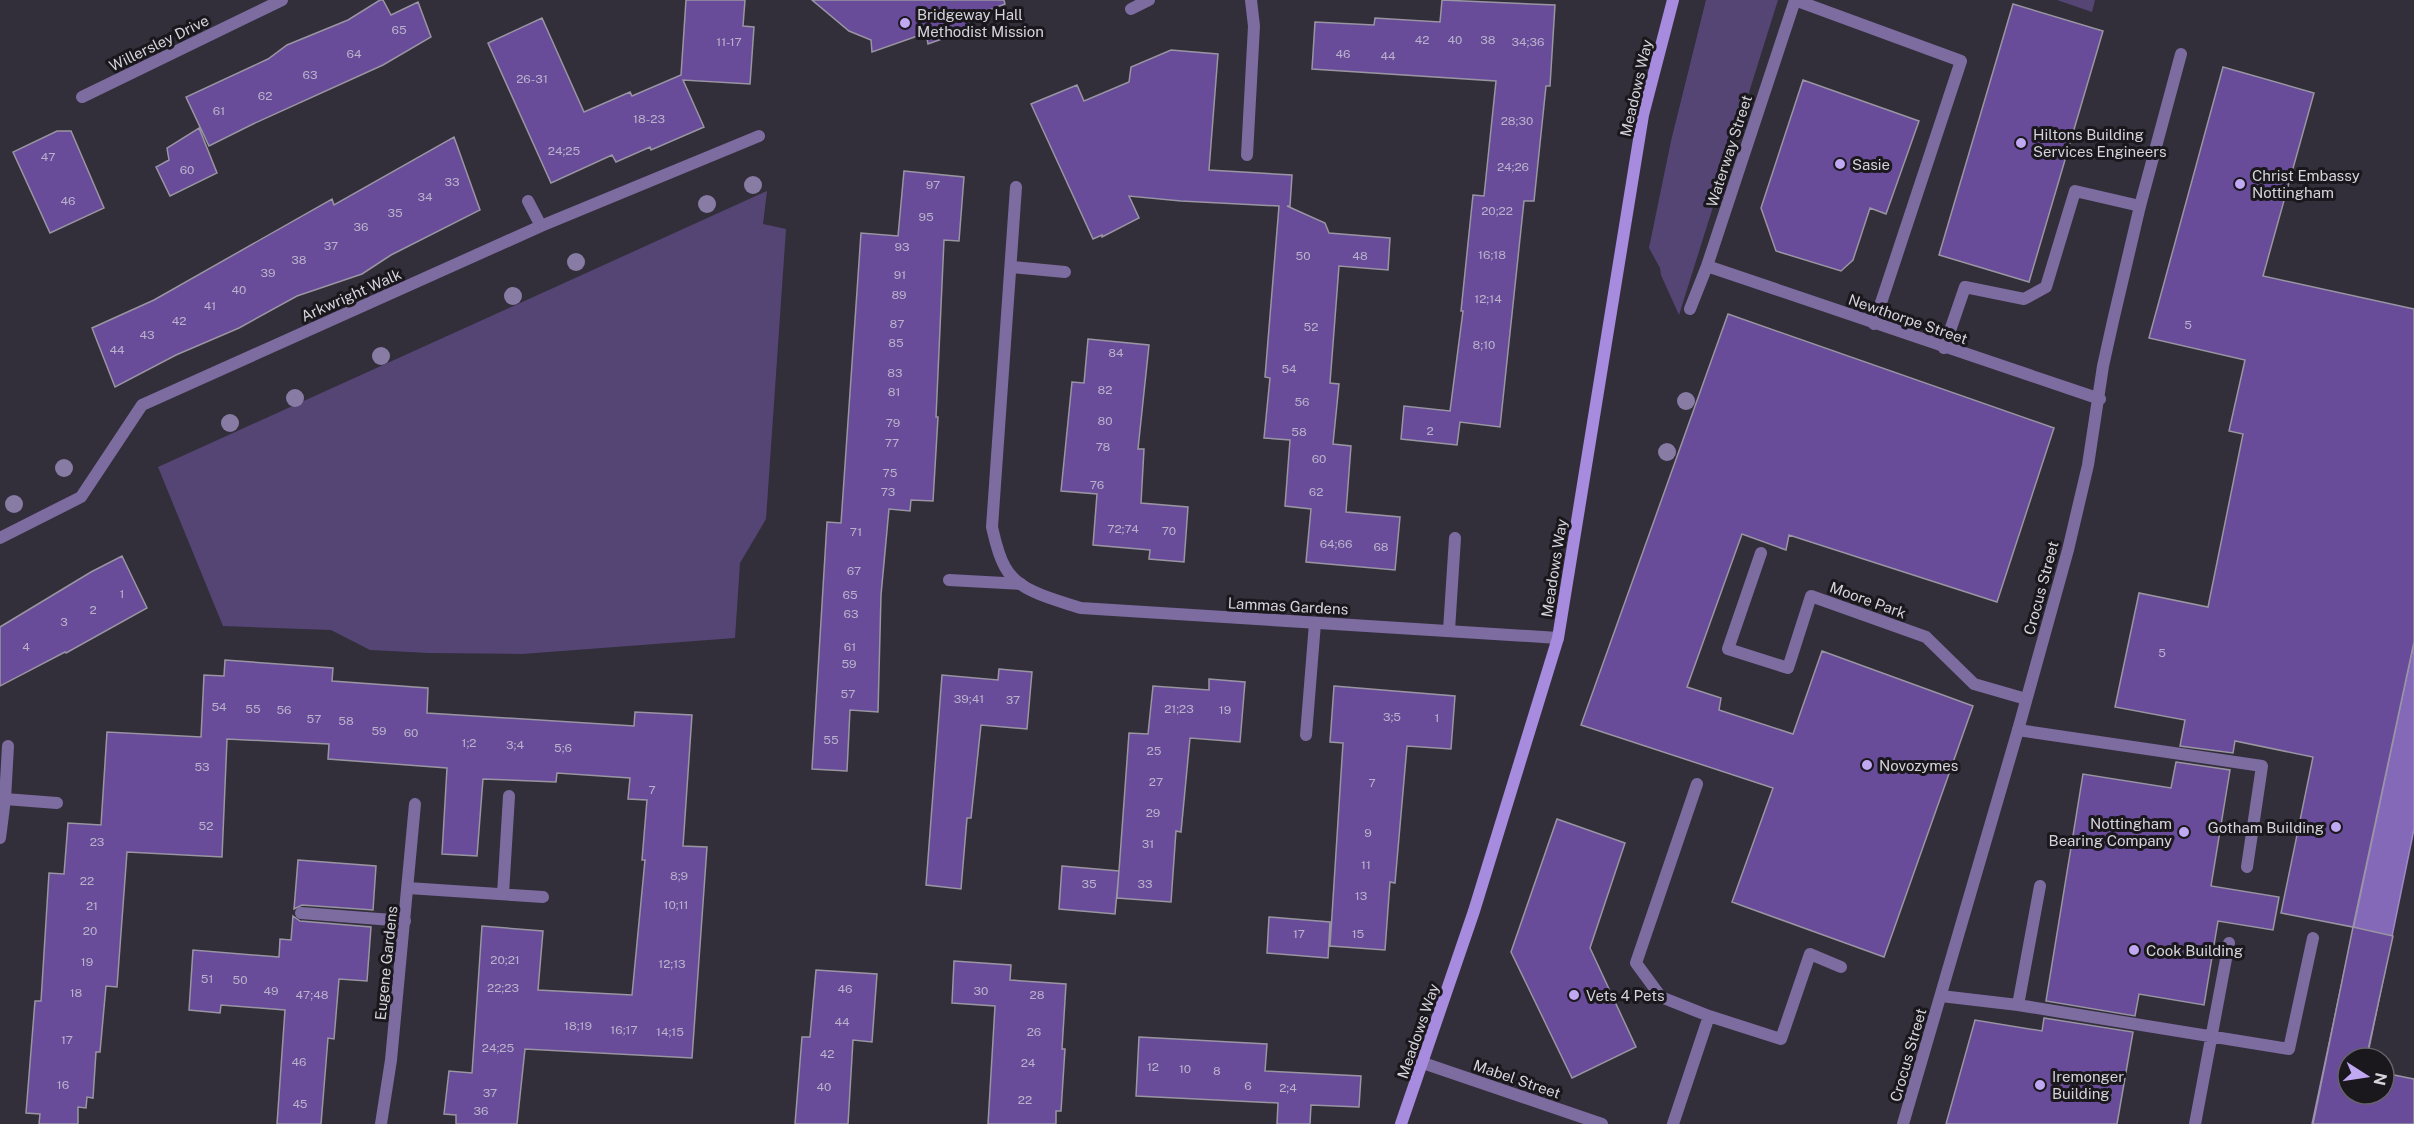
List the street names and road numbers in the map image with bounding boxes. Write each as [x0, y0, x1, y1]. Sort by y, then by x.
street label: Willersley Drive [106, 12, 212, 74]
street label: Meadows Way [1617, 38, 1655, 138]
street label: Waterway Street [1703, 93, 1755, 209]
street label: Arkwright Walk [298, 265, 404, 325]
street label: Newthorpe Street [1846, 291, 1970, 347]
street label: Meadows Way [1538, 518, 1570, 618]
street label: Crocus Street [2020, 539, 2062, 637]
street label: Moore Park [1828, 578, 1908, 622]
street label: Lammas Gardens [1227, 594, 1349, 618]
street label: Eugene Gardens [372, 905, 400, 1021]
street label: Meadows Way [1394, 981, 1442, 1081]
street label: Crocus Street [1887, 1006, 1929, 1104]
street label: Mabel Street [1471, 1056, 1563, 1102]

